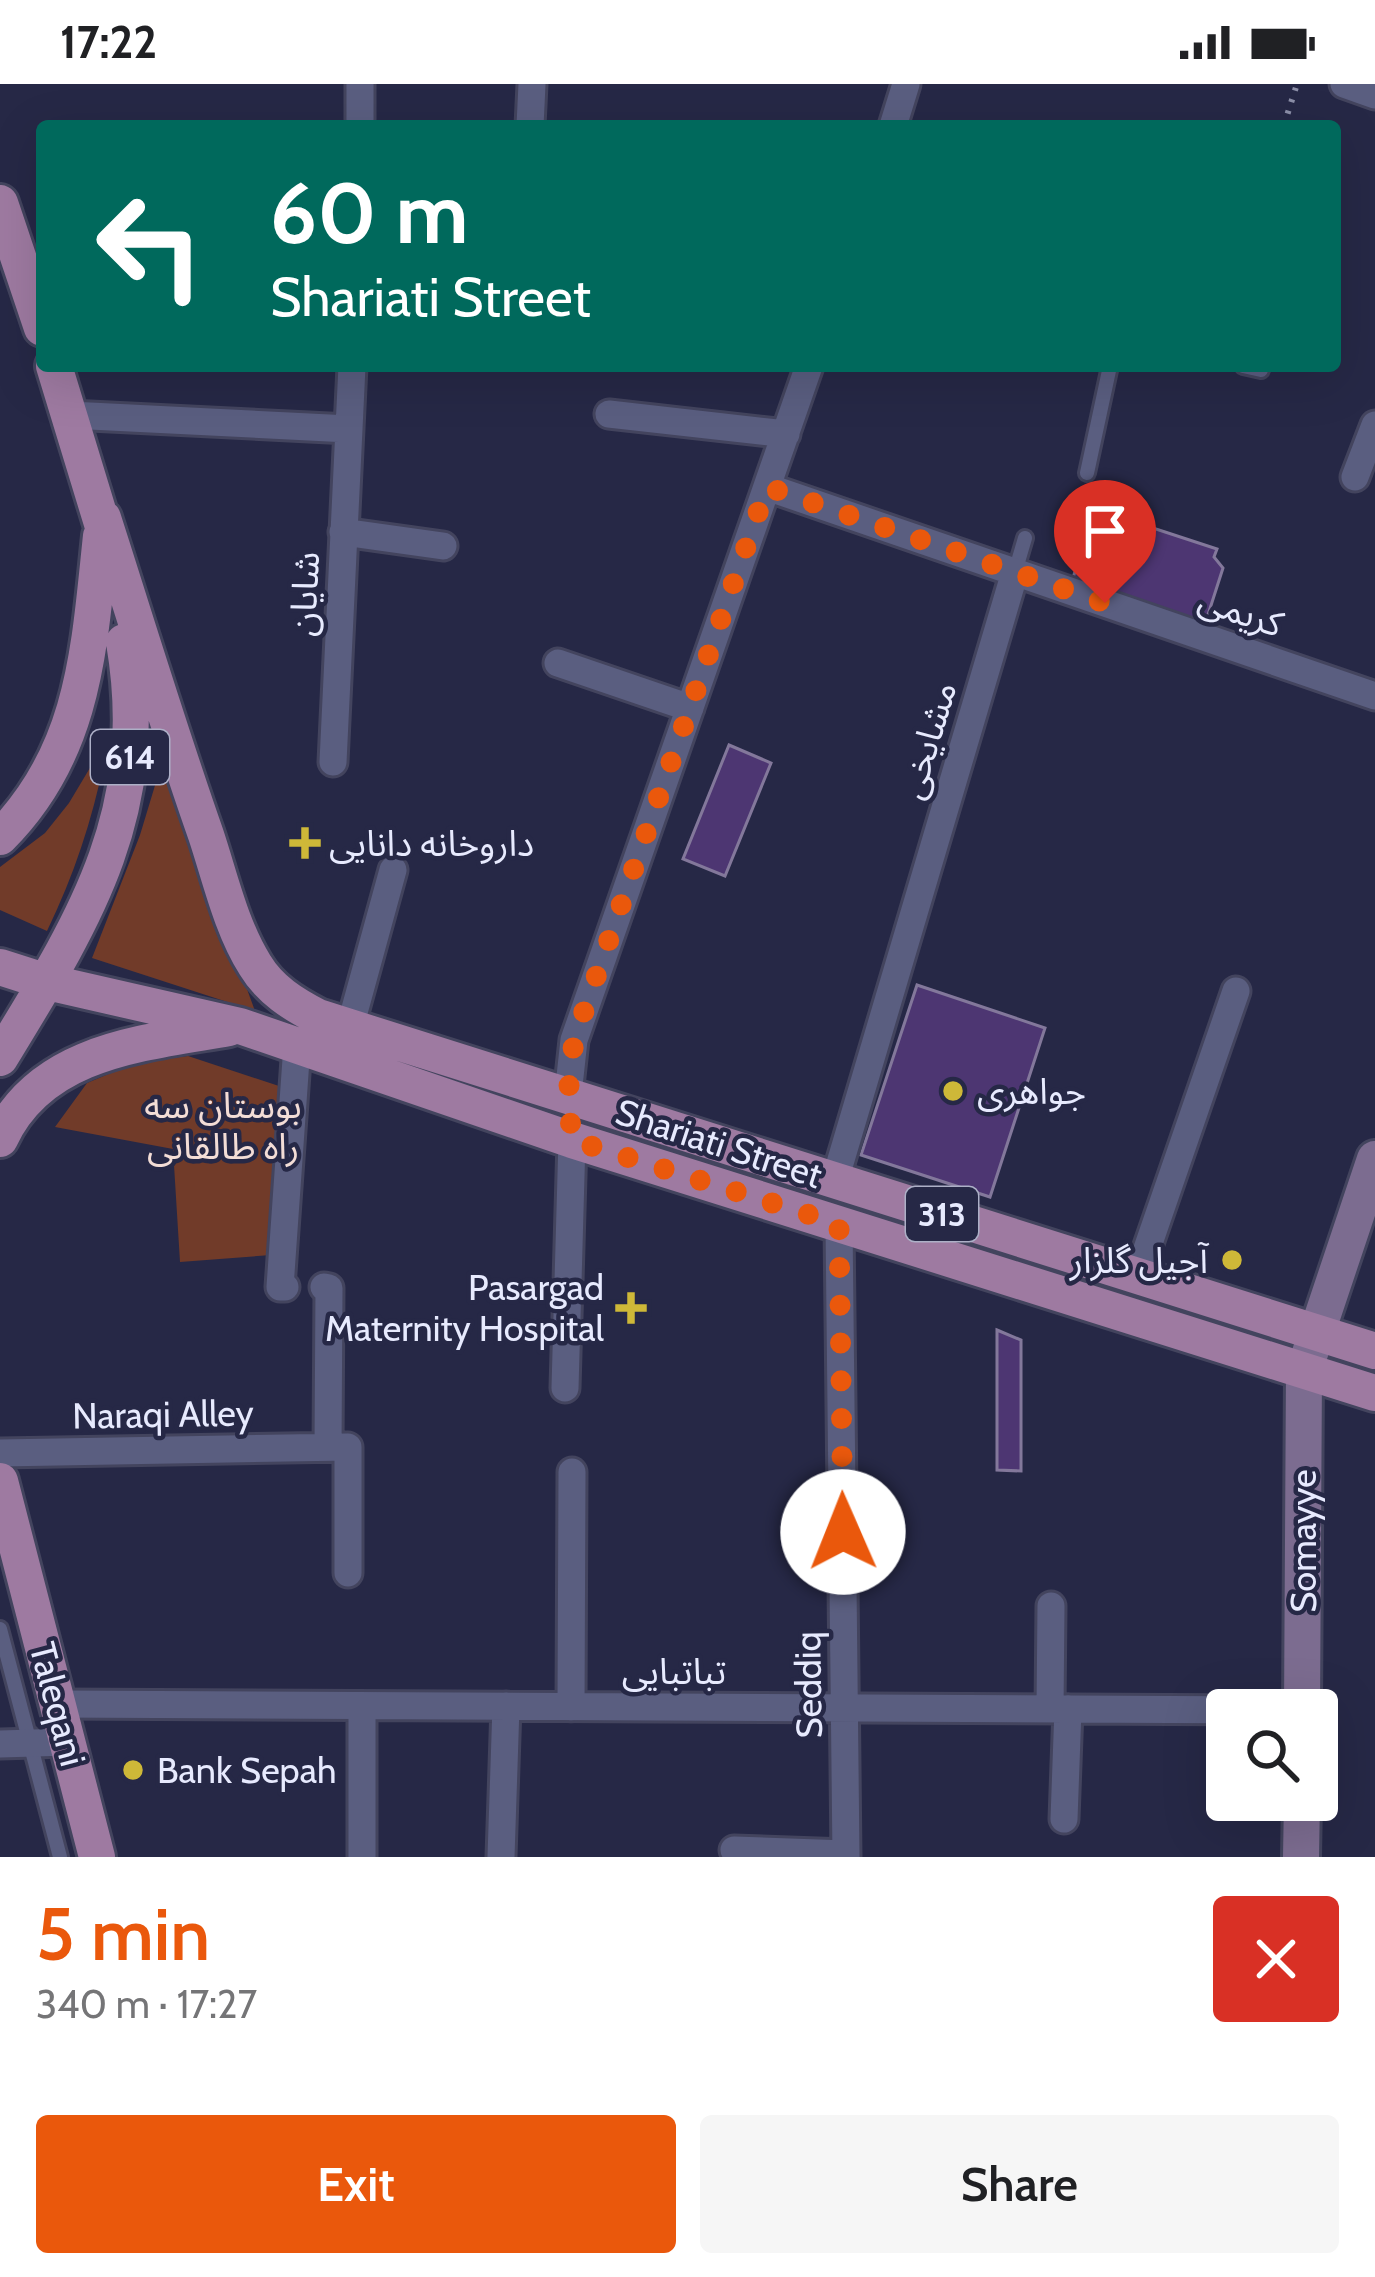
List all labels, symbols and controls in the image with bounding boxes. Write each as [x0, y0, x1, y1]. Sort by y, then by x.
text: 17:22 [60, 15, 157, 69]
text: 60 m [270, 162, 468, 264]
icon: left [72, 168, 228, 324]
text: Shariati Street [270, 264, 591, 330]
pin [1054, 480, 1156, 603]
icon: arrive [1072, 498, 1138, 564]
street label: شایان [280, 551, 328, 637]
street label: کریمی [1193, 576, 1290, 646]
street label: مشایخی [888, 676, 966, 804]
road number: 614 [91, 730, 169, 784]
place label: داروخانه دانایی [329, 821, 534, 865]
marker: داروخانه دانایی [292, 830, 318, 856]
place label: جواهری [977, 1069, 1086, 1113]
marker: جواهری [940, 1078, 966, 1104]
park label: بوستان سه راه طالقانی [144, 1083, 302, 1168]
street label: Shariati Street [610, 1089, 828, 1197]
road number: 313 [906, 1187, 978, 1241]
place label: آجیل گلزار [1069, 1238, 1209, 1282]
marker: آجیل گلزار [1219, 1247, 1245, 1273]
place label: Pasargad Maternity Hospital [325, 1265, 605, 1350]
marker: Pasargad Maternity Hospital [615, 1292, 647, 1324]
street label: Naraqi Alley [72, 1390, 254, 1438]
position arrow [780, 1469, 906, 1595]
street label: Somayye [1281, 1469, 1325, 1613]
street label: Seddiq [785, 1631, 831, 1739]
street label: Taleqani [20, 1637, 96, 1771]
street label: تباتبایی [622, 1649, 726, 1693]
map controls [1206, 1689, 1338, 1821]
button: search [1206, 1689, 1338, 1821]
place label: Bank Sepah [157, 1748, 336, 1792]
marker: Bank Sepah [120, 1757, 146, 1783]
text: 5 min [36, 1891, 210, 1978]
button: close [1213, 1896, 1339, 2022]
text: 340 m · 17:27 [36, 1980, 257, 2028]
button: Exit [36, 2115, 676, 2253]
button: Share [700, 2115, 1339, 2253]

